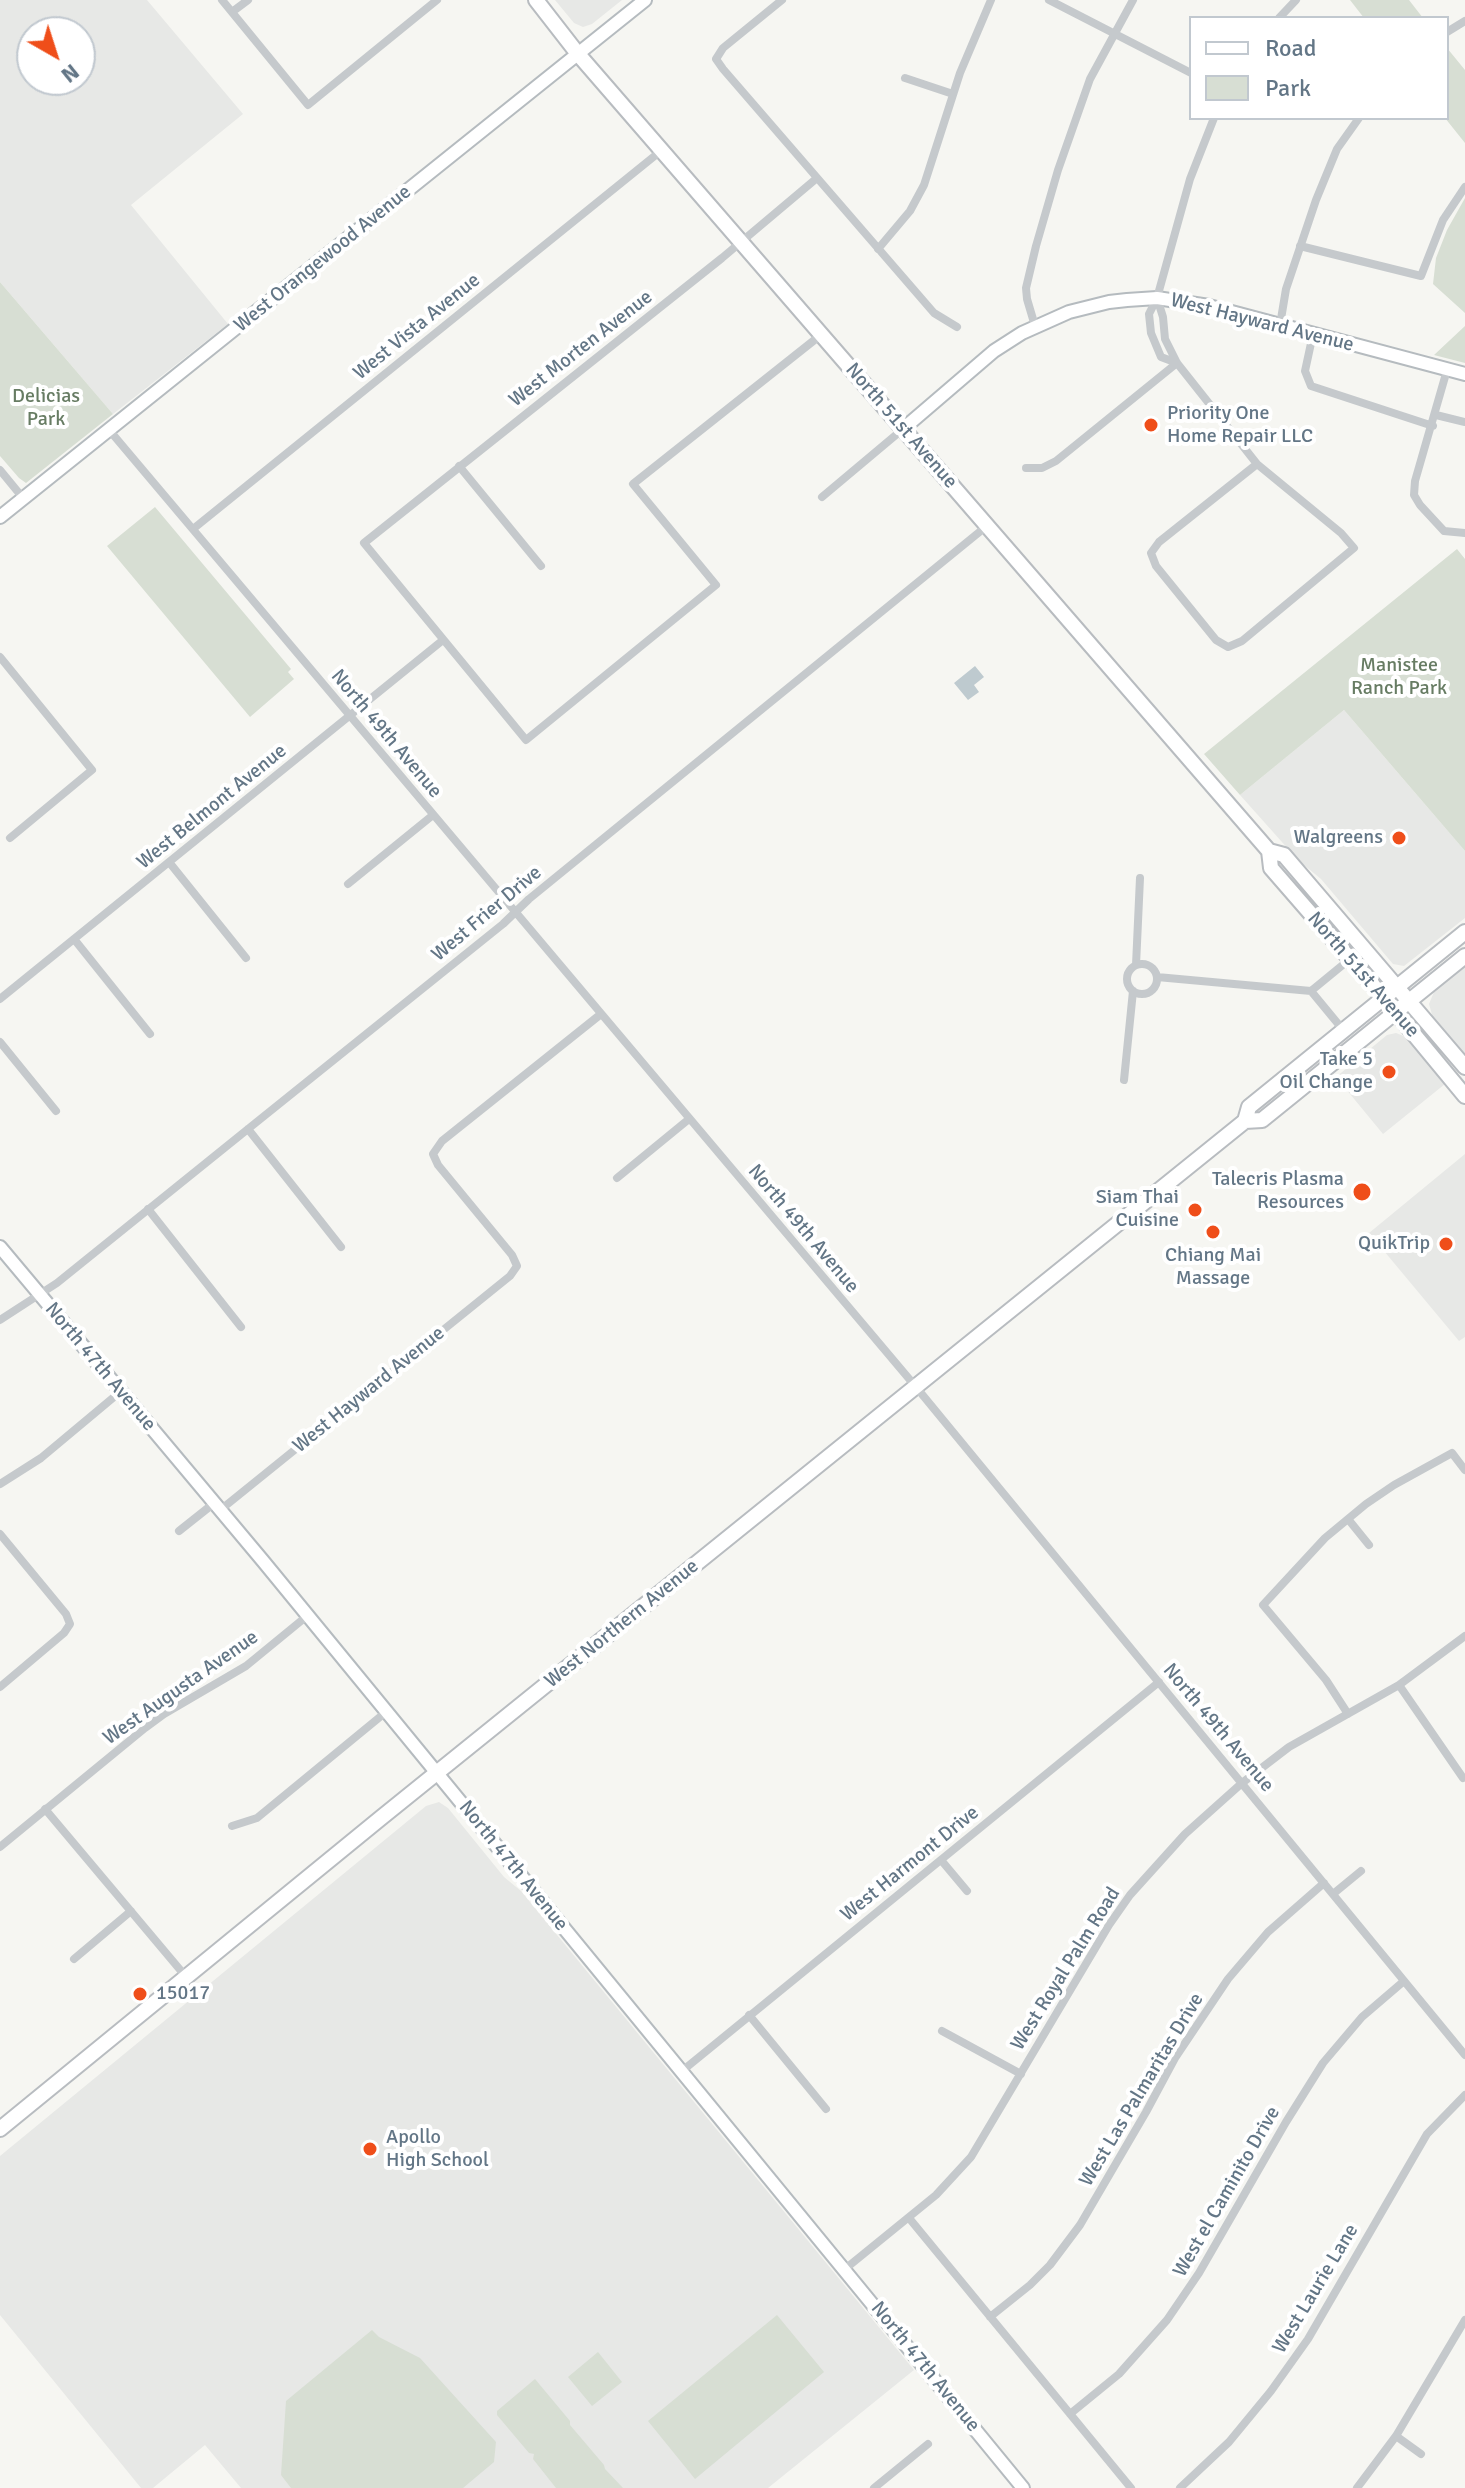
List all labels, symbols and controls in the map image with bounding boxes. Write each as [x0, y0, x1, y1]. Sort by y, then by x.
north arrow [16, 16, 96, 96]
legend [1189, 16, 1449, 120]
text: Road [1265, 33, 1316, 63]
text: N [56, 58, 85, 89]
text: Park [1265, 73, 1311, 103]
street label: West Orangewood Avenue [230, 180, 416, 338]
street label: West Vista Avenue [349, 269, 485, 385]
street label: West Morten Avenue [505, 286, 657, 412]
street label: West Hayward Avenue [1168, 289, 1356, 357]
street label: North 51st Avenue [840, 358, 962, 494]
park label: Delicias Park [12, 385, 80, 432]
place label: Priority One Home Repair LLC [1167, 402, 1313, 449]
marker: Priority One Home Repair LLC [1142, 416, 1160, 434]
park label: Manistee Ranch Park [1351, 654, 1447, 701]
street label: North 49th Avenue [325, 665, 447, 803]
street label: West Belmont Avenue [132, 739, 292, 875]
place label: Walgreens [1294, 826, 1383, 850]
marker: Walgreens [1390, 829, 1408, 847]
street label: West Frier Drive [427, 861, 547, 967]
street label: North 51st Avenue [1302, 907, 1424, 1043]
place label: Take 5 Oil Change [1280, 1048, 1373, 1095]
marker: Take 5 Oil Change [1380, 1063, 1398, 1081]
street label: North 49th Avenue [742, 1160, 864, 1298]
place label: Talecris Plasma Resources [1212, 1168, 1344, 1215]
marker: Talecris Plasma Resources [1351, 1181, 1373, 1203]
place label: Siam Thai Cuisine [1096, 1186, 1179, 1233]
marker: Siam Thai Cuisine [1186, 1201, 1204, 1219]
marker: Chiang Mai Massage [1204, 1223, 1222, 1241]
place label: QuikTrip [1358, 1232, 1430, 1256]
marker: QuikTrip [1437, 1235, 1455, 1253]
place label: Chiang Mai Massage [1165, 1244, 1261, 1291]
street label: North 47th Avenue [39, 1298, 161, 1436]
street label: West Hayward Avenue [288, 1321, 450, 1459]
street label: West Northern Avenue [540, 1554, 704, 1694]
street label: West Augusta Avenue [99, 1625, 263, 1751]
street label: North 49th Avenue [1157, 1659, 1279, 1797]
street label: North 47th Avenue [453, 1796, 573, 1936]
street label: West Harmont Drive [836, 1801, 984, 1927]
street label: West Royal Palm Road [1006, 1883, 1126, 2055]
place label: 15017 [156, 1982, 210, 2006]
marker: 15017 [131, 1985, 149, 2003]
street label: West Las Palmaritas Drive [1075, 1989, 1209, 2191]
street label: West el Caminito Drive [1168, 2103, 1286, 2281]
place label: Apollo High School [386, 2126, 489, 2173]
marker: Apollo High School [361, 2140, 379, 2158]
street label: West Laurie Lane [1268, 2220, 1364, 2358]
street label: North 47th Avenue [865, 2297, 985, 2437]

